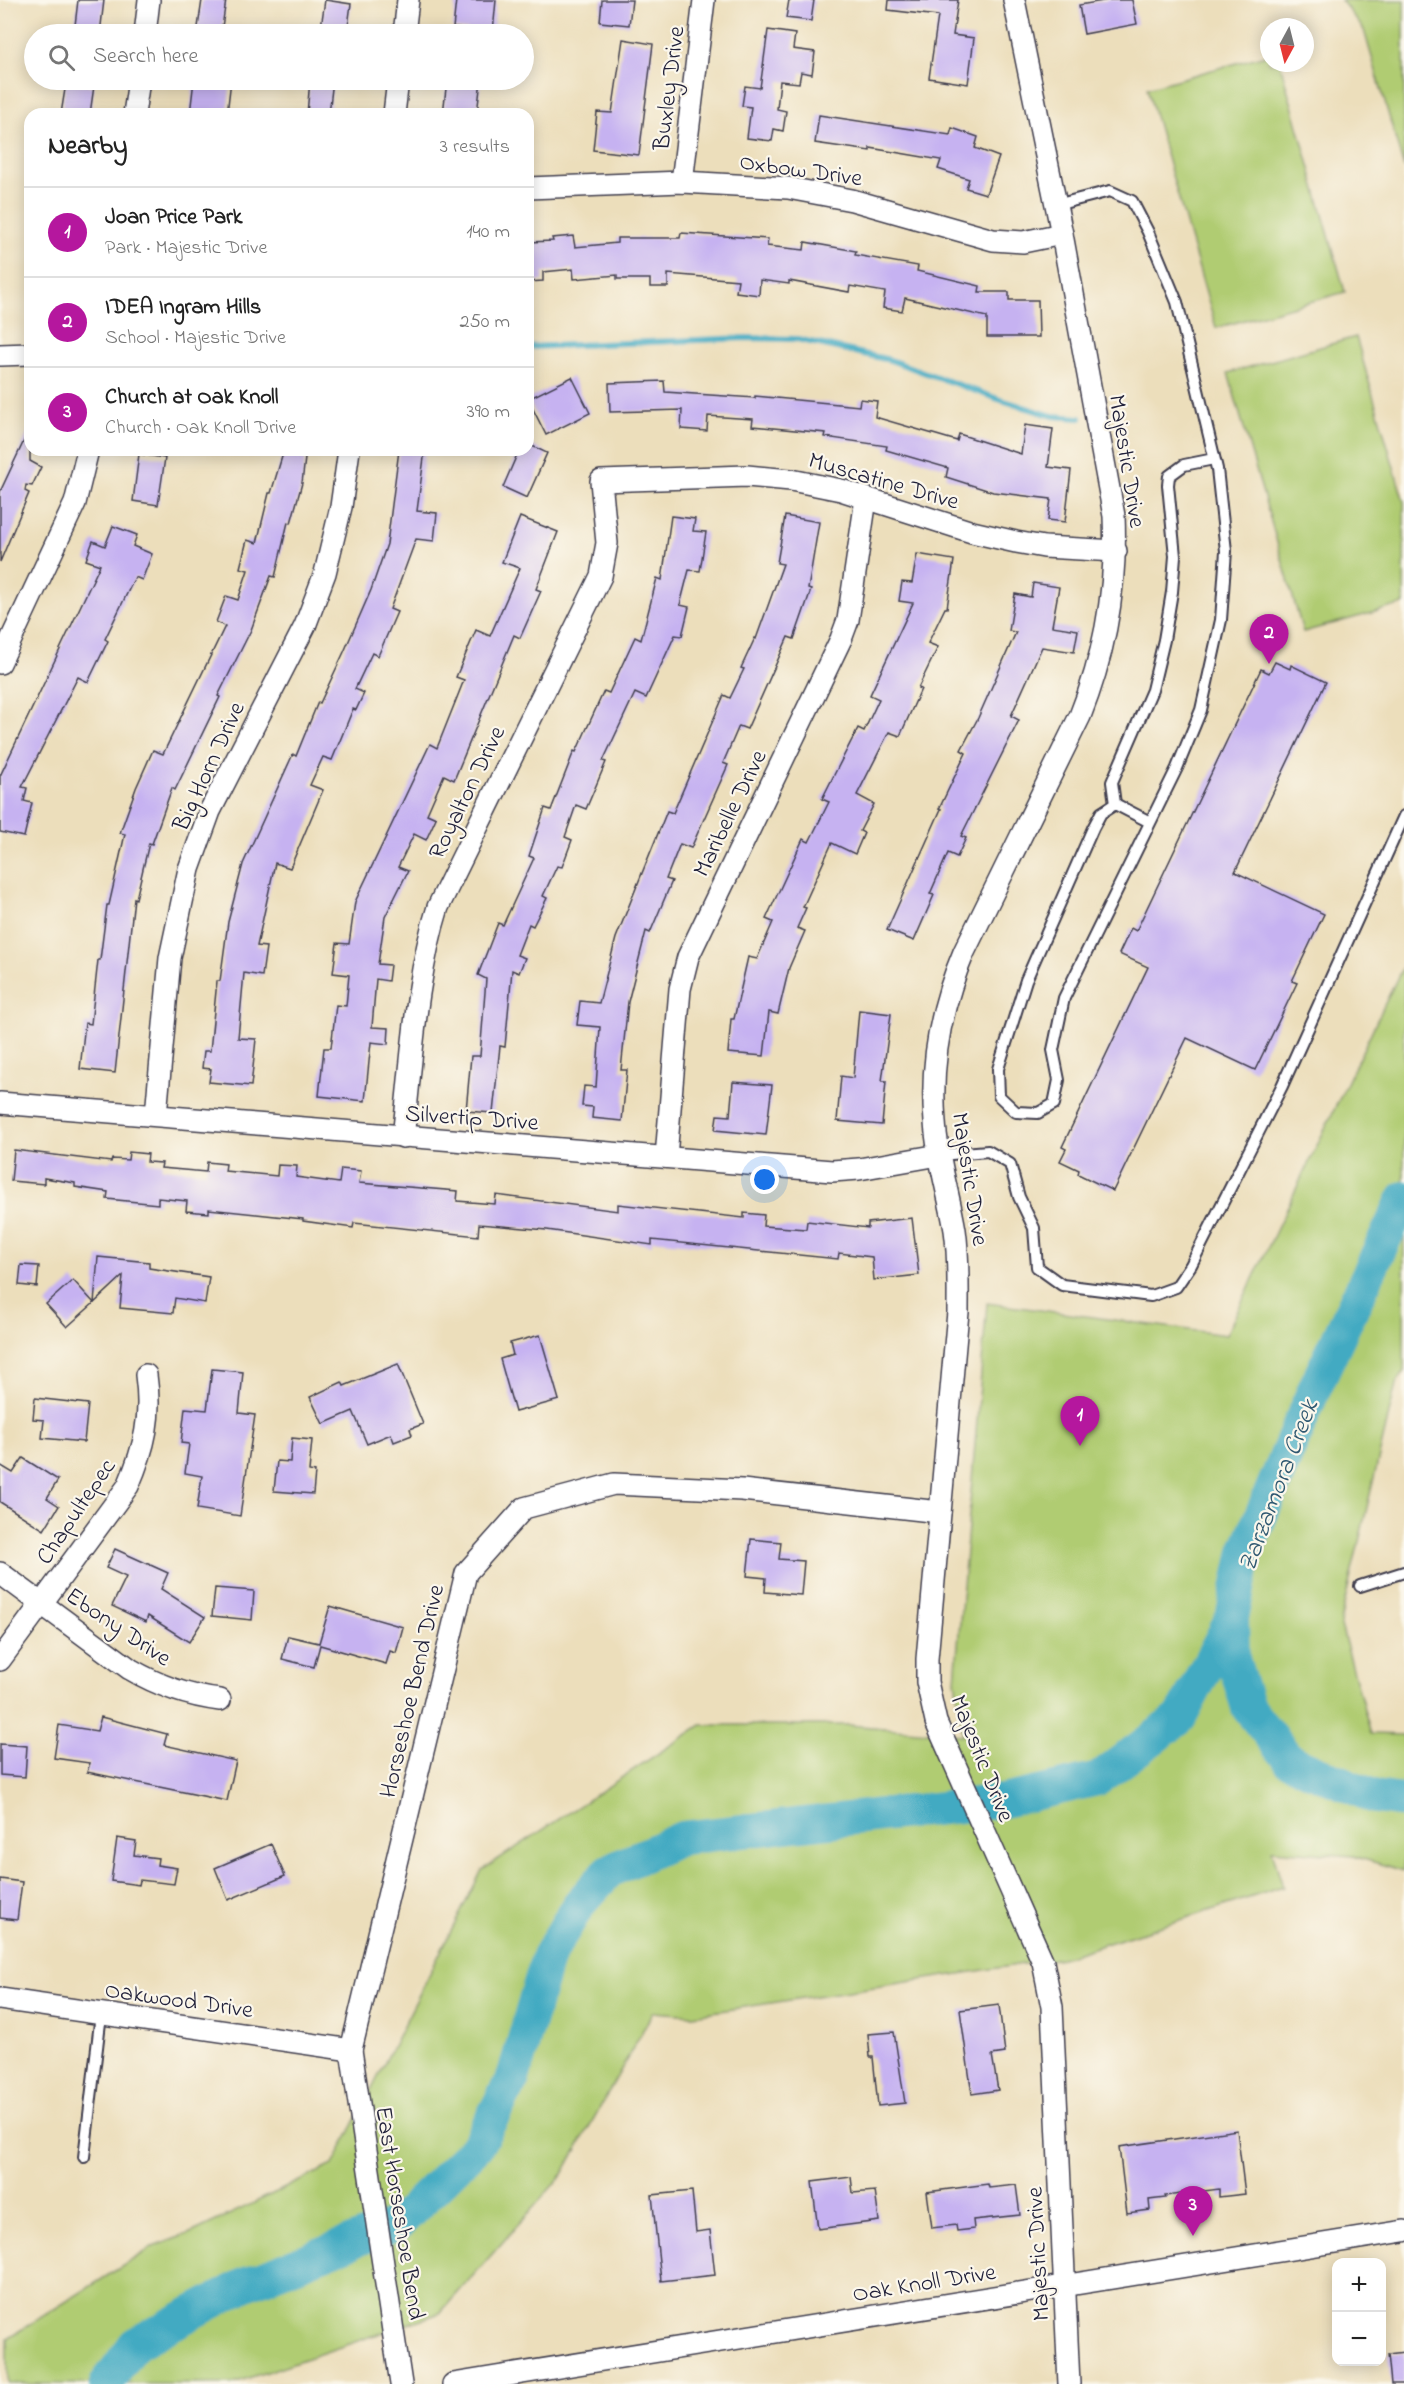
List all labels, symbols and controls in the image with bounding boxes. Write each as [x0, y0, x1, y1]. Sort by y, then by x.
north arrow [1260, 18, 1314, 72]
search box [24, 24, 534, 90]
street label: Buxley Drive [645, 24, 696, 153]
icon: search [45, 41, 78, 74]
text: Search here [93, 41, 198, 73]
text: Nearby [48, 128, 127, 166]
text: 3 results [440, 133, 510, 162]
street label: Oxbow Drive [737, 146, 864, 197]
text: Joan Price Park [105, 202, 242, 234]
text: 1 [64, 218, 71, 247]
text: 140 m [466, 218, 510, 247]
text: Park · Majestic Drive [105, 234, 267, 263]
text: IDEA Ingram Hills [105, 292, 261, 324]
text: 2 [63, 308, 72, 337]
text: 250 m [459, 308, 510, 337]
text: School · Majestic Drive [105, 324, 286, 353]
text: Church at Oak Knoll [105, 382, 279, 414]
street label: Majestic Drive [1098, 392, 1153, 531]
text: 3 [63, 398, 72, 427]
text: 390 m [467, 398, 510, 427]
text: Church · Oak Knoll Drive [105, 414, 296, 443]
street label: Muscatine Drive [804, 444, 963, 521]
pin: 2 [1250, 614, 1288, 664]
street label: Big Horn Drive [165, 696, 256, 838]
street label: Royalton Drive [421, 720, 517, 866]
street label: Maribelle Drive [685, 744, 777, 884]
street label: Silvertip Drive [404, 1097, 540, 1142]
street label: Majestic Drive [941, 1110, 996, 1249]
your location [750, 1165, 779, 1194]
water label: Zarzamora Creek [1230, 1393, 1331, 1577]
pin: 1 [1060, 1396, 1100, 1446]
street label: Chapultepec [29, 1452, 126, 1573]
street label: Ebony Drive [57, 1580, 178, 1677]
street label: Horseshoe Bend Drive [372, 1581, 455, 1802]
street label: Majestic Drive [939, 1690, 1022, 1828]
street label: Oakwood Drive [102, 1974, 255, 2029]
street label: East Horseshoe Bend [364, 2104, 433, 2323]
street label: Majestic Drive [1018, 2186, 1060, 2322]
pin: 3 [1174, 2186, 1212, 2236]
street label: Oak Knoll Drive [850, 2256, 999, 2313]
map controls [1332, 2258, 1386, 2366]
button: + [1332, 2258, 1386, 2312]
button: − [1332, 2312, 1386, 2366]

